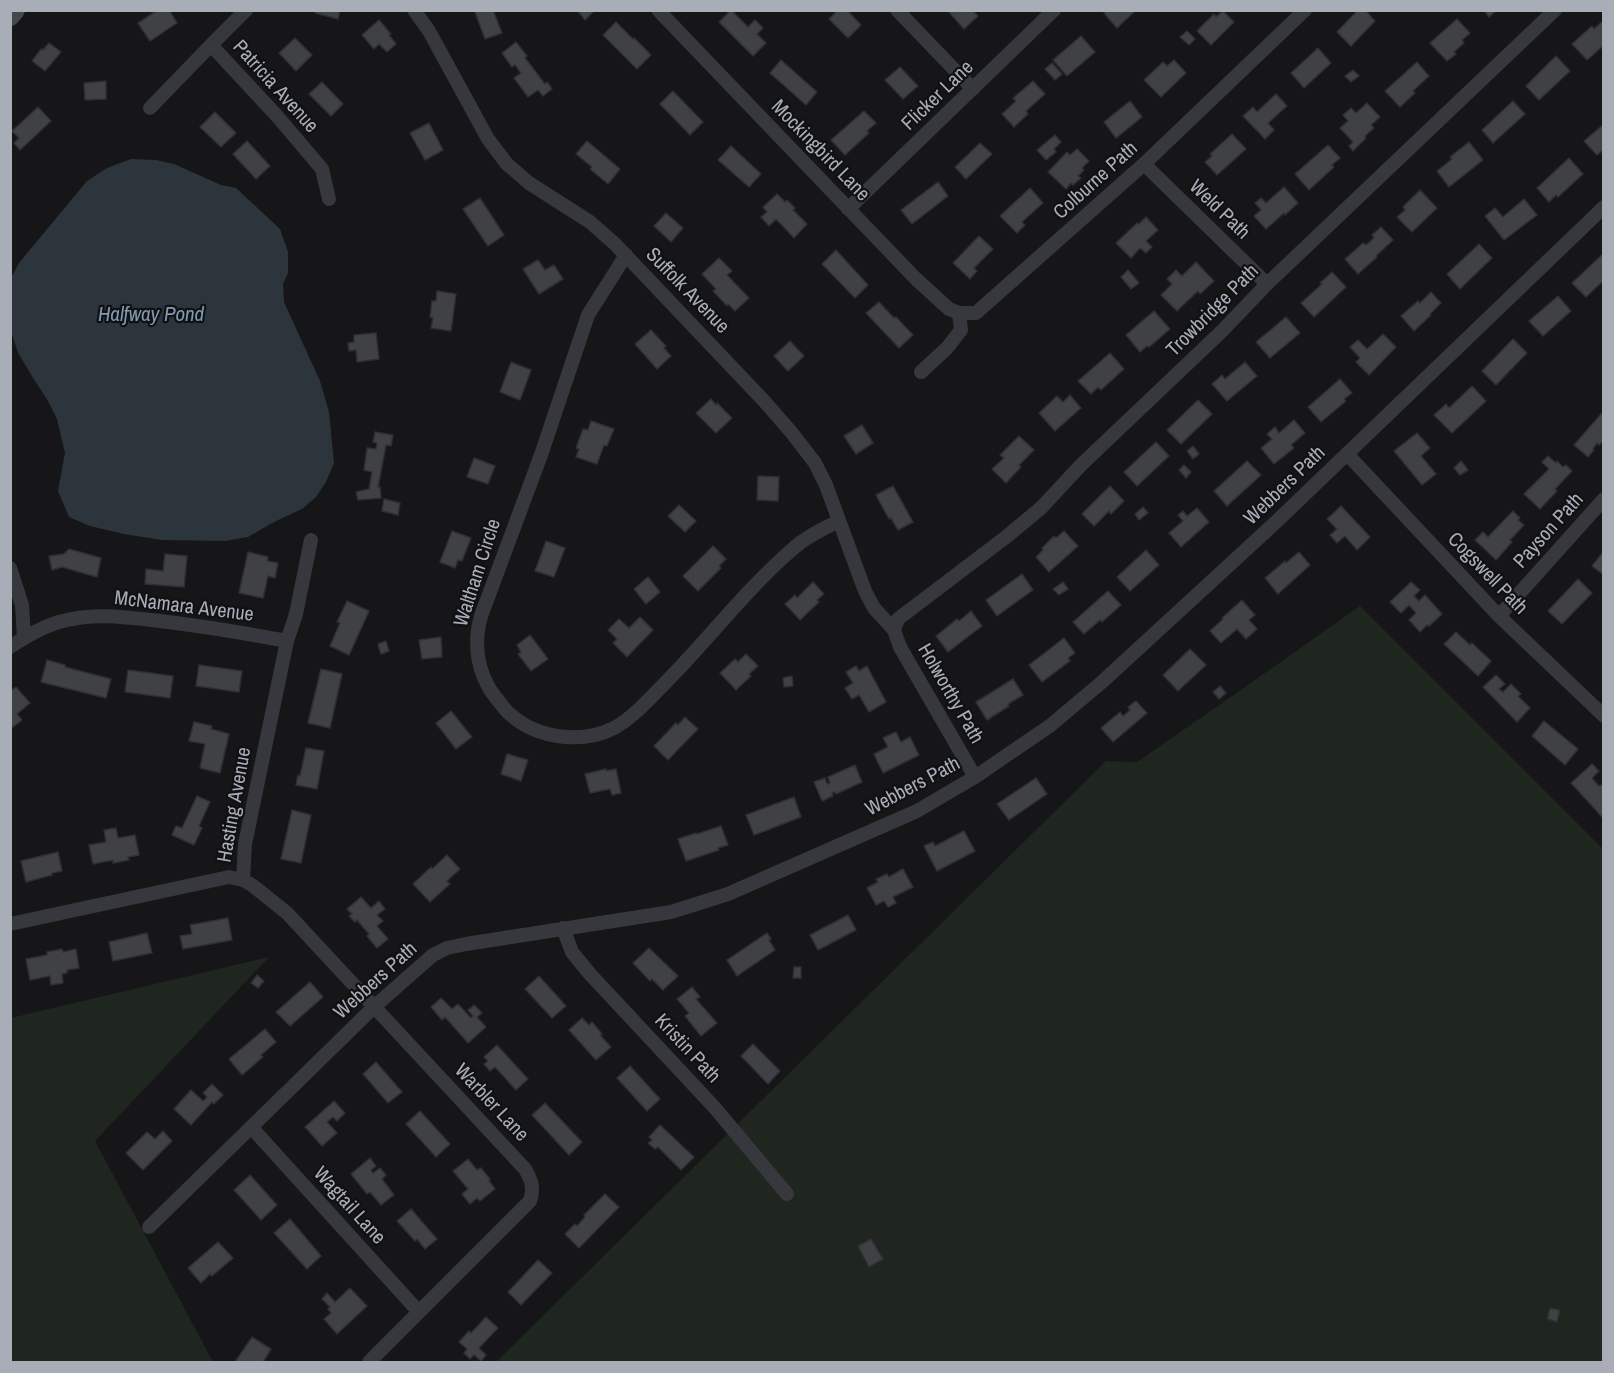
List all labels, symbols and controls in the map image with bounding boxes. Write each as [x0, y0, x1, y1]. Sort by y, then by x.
street label: Patricia Avenue [227, 36, 323, 138]
street label: Flicker Lane [897, 56, 979, 136]
street label: Mockingbird Lane [766, 95, 874, 207]
street label: Colburne Path [1049, 137, 1143, 225]
street label: Weld Path [1184, 175, 1254, 245]
street label: Suffolk Avenue [640, 243, 734, 339]
street label: Trowbridge Path [1162, 260, 1264, 362]
water label: Halfway Pond [98, 302, 204, 328]
street label: Webbers Path [1239, 441, 1331, 531]
street label: Payson Path [1509, 488, 1589, 574]
street label: Waltham Circle [449, 516, 507, 630]
street label: Cogswell Path [1442, 528, 1532, 620]
street label: McNamara Avenue [113, 587, 255, 627]
street label: Holworthy Path [912, 640, 988, 748]
street label: Hasting Avenue [213, 746, 257, 864]
street label: Webbers Path [862, 752, 964, 822]
street label: Webbers Path [329, 937, 423, 1025]
street label: Kristin Path [649, 1009, 725, 1089]
street label: Warbler Lane [449, 1059, 533, 1147]
street label: Wagtail Lane [308, 1162, 390, 1250]

